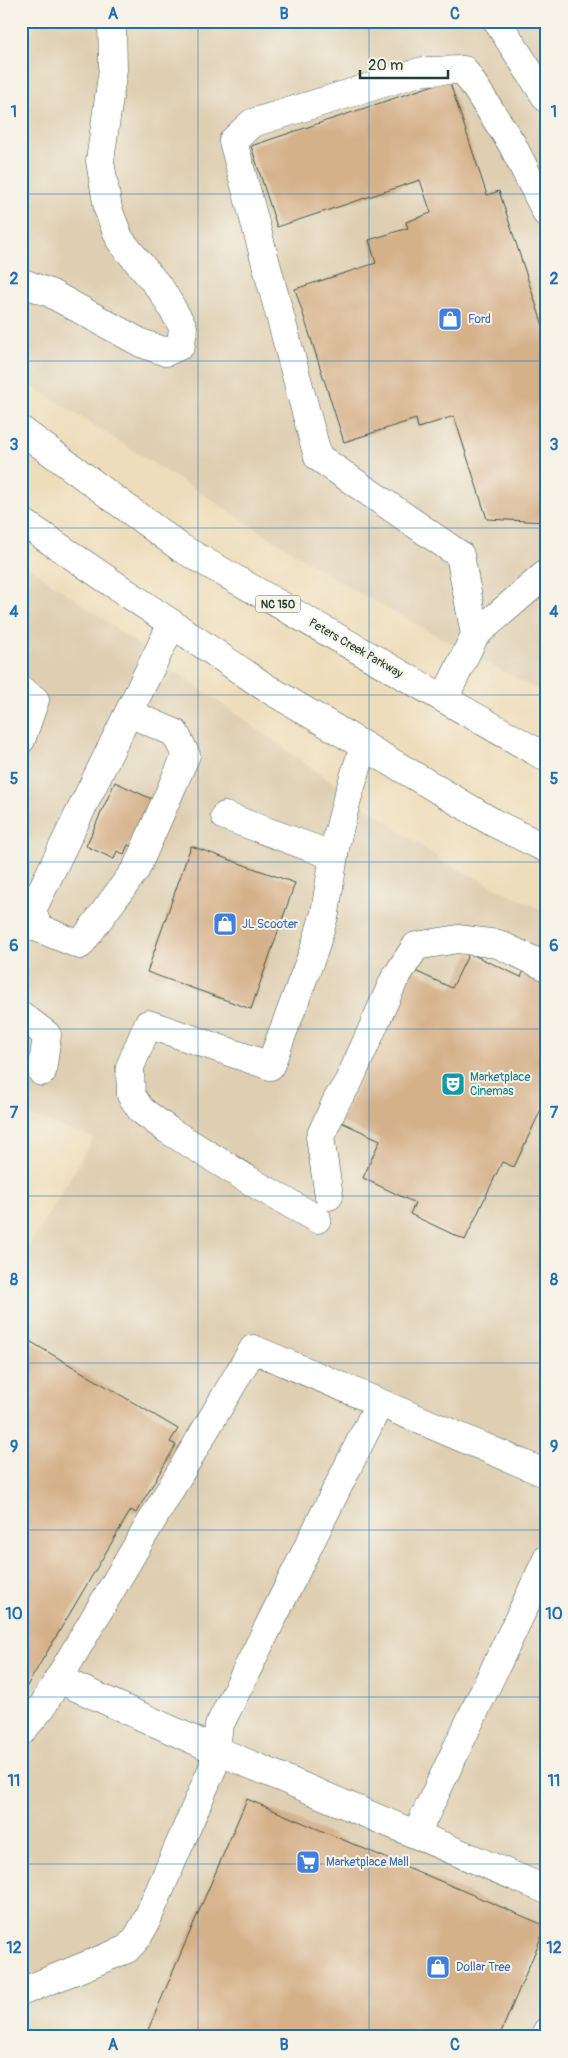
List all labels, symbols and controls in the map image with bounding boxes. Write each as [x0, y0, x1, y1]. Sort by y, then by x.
text: A [108, 4, 119, 24]
text: B [279, 4, 289, 24]
text: C [450, 4, 460, 24]
scale bar [360, 48, 448, 80]
text: 20 m [368, 56, 403, 75]
text: 1 [11, 102, 17, 122]
text: 1 [551, 102, 557, 122]
text: 2 [10, 269, 19, 289]
text: 2 [550, 269, 559, 289]
shop icon: Ford [437, 306, 463, 332]
place label: Ford [468, 312, 491, 327]
text: 3 [10, 435, 19, 455]
text: 3 [550, 435, 559, 455]
road number: NC 150 [256, 596, 300, 612]
text: 4 [9, 602, 19, 622]
text: 4 [549, 602, 559, 622]
street label: Peters Creek Parkway [306, 615, 406, 681]
text: 5 [10, 769, 19, 789]
text: 5 [550, 769, 559, 789]
shop icon: JL Scooter [212, 911, 238, 937]
place label: JL Scooter [242, 917, 299, 932]
text: 6 [9, 936, 19, 956]
text: 6 [549, 936, 559, 956]
place label: Marketplace Cinemas [470, 1070, 530, 1099]
theatre icon: Marketplace Cinemas [440, 1071, 466, 1097]
text: 7 [10, 1103, 19, 1123]
text: 7 [550, 1103, 559, 1123]
text: 8 [10, 1270, 18, 1290]
text: 8 [550, 1270, 558, 1290]
text: 9 [10, 1437, 18, 1457]
text: 9 [550, 1437, 558, 1457]
text: 10 [5, 1604, 23, 1624]
text: 10 [545, 1604, 563, 1624]
text: 11 [8, 1771, 20, 1791]
text: 11 [548, 1771, 560, 1791]
supermarket icon: Marketplace Mall [295, 1849, 321, 1875]
place label: Marketplace Mall [326, 1855, 409, 1870]
text: 12 [6, 1938, 22, 1958]
text: 12 [546, 1938, 562, 1958]
shop icon: Dollar Tree [425, 1954, 451, 1980]
place label: Dollar Tree [456, 1960, 510, 1975]
text: A [108, 2035, 119, 2055]
text: B [279, 2035, 289, 2055]
text: C [450, 2035, 460, 2055]

